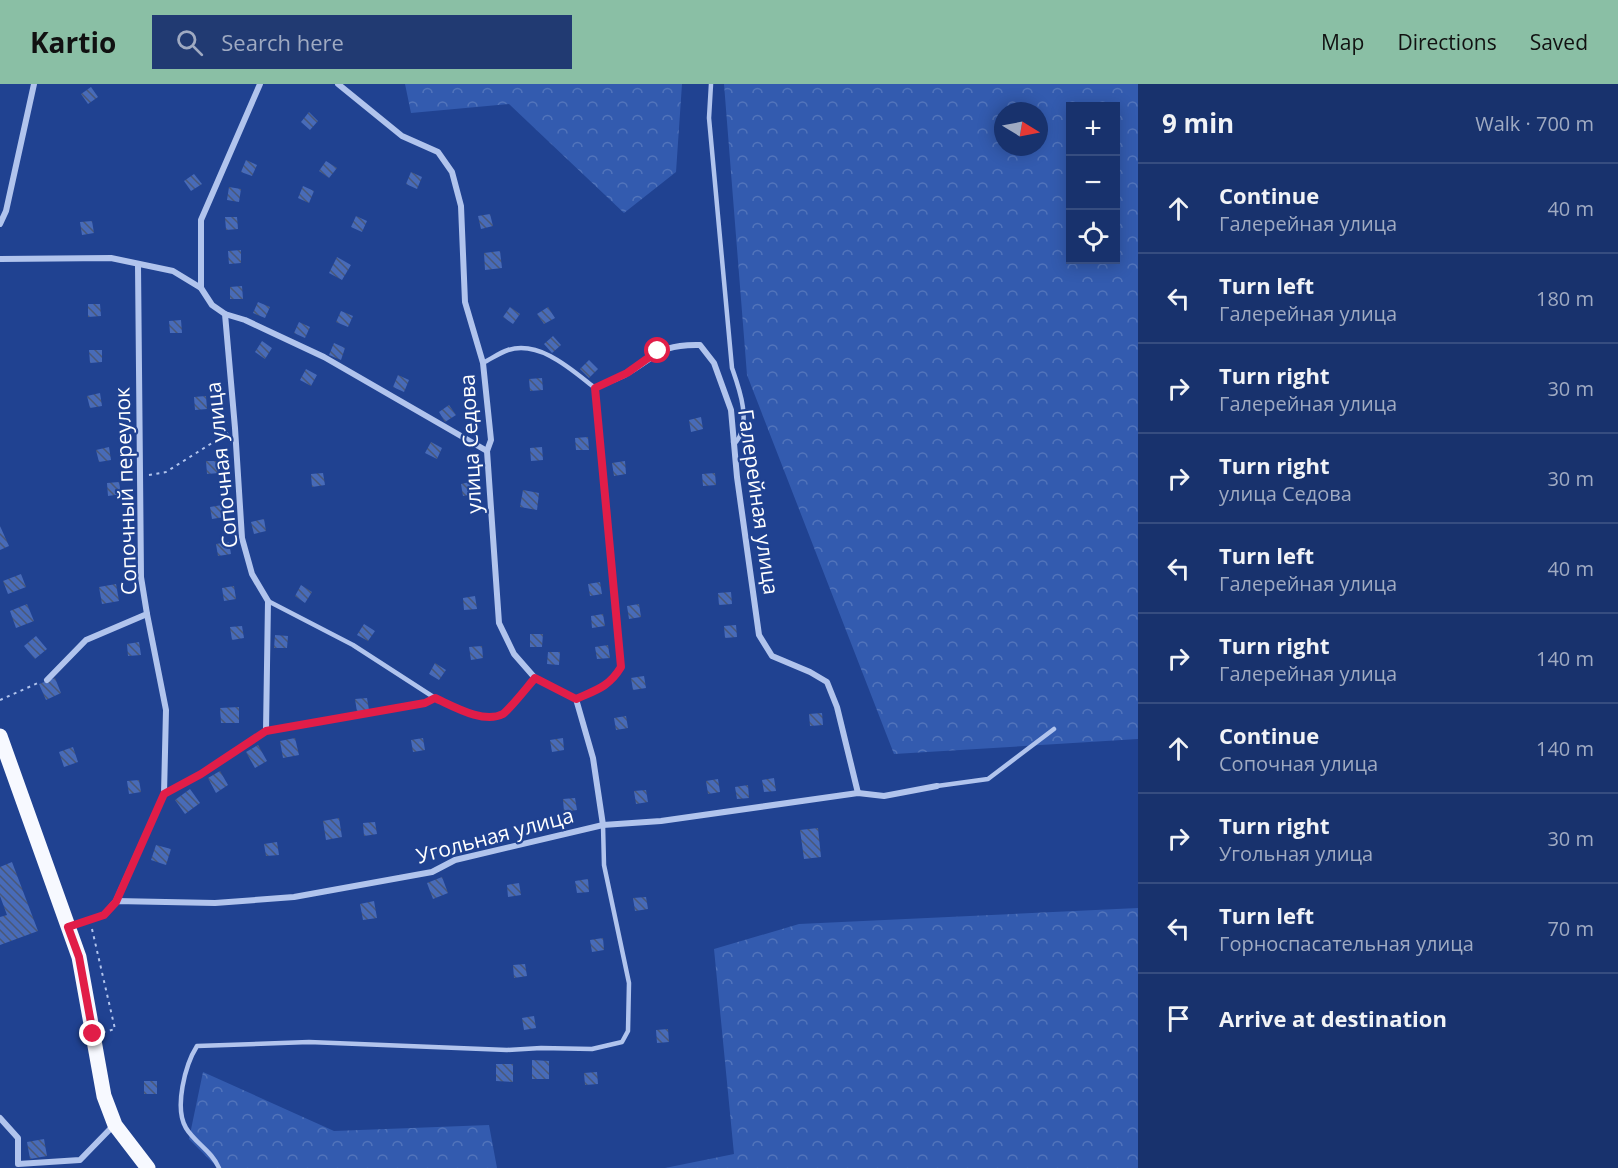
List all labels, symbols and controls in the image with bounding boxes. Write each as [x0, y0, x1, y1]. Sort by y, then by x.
search box [152, 15, 572, 69]
text: Kartio [30, 23, 116, 61]
icon: search [173, 26, 206, 59]
text: Search here [221, 27, 344, 57]
text: Map [1321, 28, 1364, 56]
text: Directions [1397, 28, 1497, 56]
text: Saved [1530, 28, 1588, 56]
north arrow [994, 102, 1048, 156]
map controls [1066, 102, 1120, 264]
button: + [1066, 102, 1120, 156]
text: 9 min [1162, 105, 1234, 141]
text: Walk · 700 m [1475, 110, 1594, 137]
button: − [1066, 156, 1120, 210]
text: Continue [1219, 180, 1319, 210]
icon: ahead [1162, 192, 1195, 225]
text: 40 m [1547, 195, 1594, 222]
button: locate [1066, 210, 1120, 264]
text: Галерейная улица [1219, 210, 1397, 237]
text: Turn left [1219, 270, 1314, 300]
icon: left [1162, 282, 1195, 315]
text: 180 m [1536, 285, 1594, 312]
text: Галерейная улица [1219, 300, 1397, 327]
route start [644, 337, 670, 363]
text: Turn right [1219, 360, 1330, 390]
icon: right [1162, 372, 1195, 405]
street label: улица Седова [452, 374, 488, 514]
text: 30 m [1547, 375, 1594, 402]
street label: Сопочная улица [198, 381, 244, 550]
street label: Сопочный переулок [107, 386, 143, 595]
text: Галерейная улица [1219, 390, 1397, 417]
street label: Галерейная улица [732, 407, 786, 596]
text: Turn right [1219, 450, 1330, 480]
icon: right [1162, 462, 1195, 495]
text: 30 m [1547, 465, 1594, 492]
text: улица Седова [1219, 480, 1352, 507]
text: Turn left [1219, 540, 1314, 570]
icon: left [1162, 552, 1195, 585]
text: 40 m [1547, 555, 1594, 582]
text: Галерейная улица [1219, 570, 1397, 597]
text: Turn right [1219, 630, 1330, 660]
icon: right [1162, 642, 1195, 675]
text: 140 m [1536, 645, 1594, 672]
text: Галерейная улица [1219, 660, 1397, 687]
text: Continue [1219, 720, 1319, 750]
icon: ahead [1162, 732, 1195, 765]
text: 140 m [1536, 735, 1594, 762]
text: Сопочная улица [1219, 750, 1378, 777]
street label: Угольная улица [413, 801, 577, 869]
text: Turn right [1219, 810, 1330, 840]
icon: right [1162, 822, 1195, 855]
text: 30 m [1547, 825, 1594, 852]
text: Угольная улица [1219, 840, 1373, 867]
text: Turn left [1219, 900, 1314, 930]
icon: left [1162, 912, 1195, 945]
text: 70 m [1547, 915, 1594, 942]
text: Горноспасательная улица [1219, 930, 1474, 957]
icon: arrive [1162, 1002, 1195, 1035]
text: Arrive at destination [1219, 1003, 1447, 1033]
route end [79, 1020, 105, 1046]

